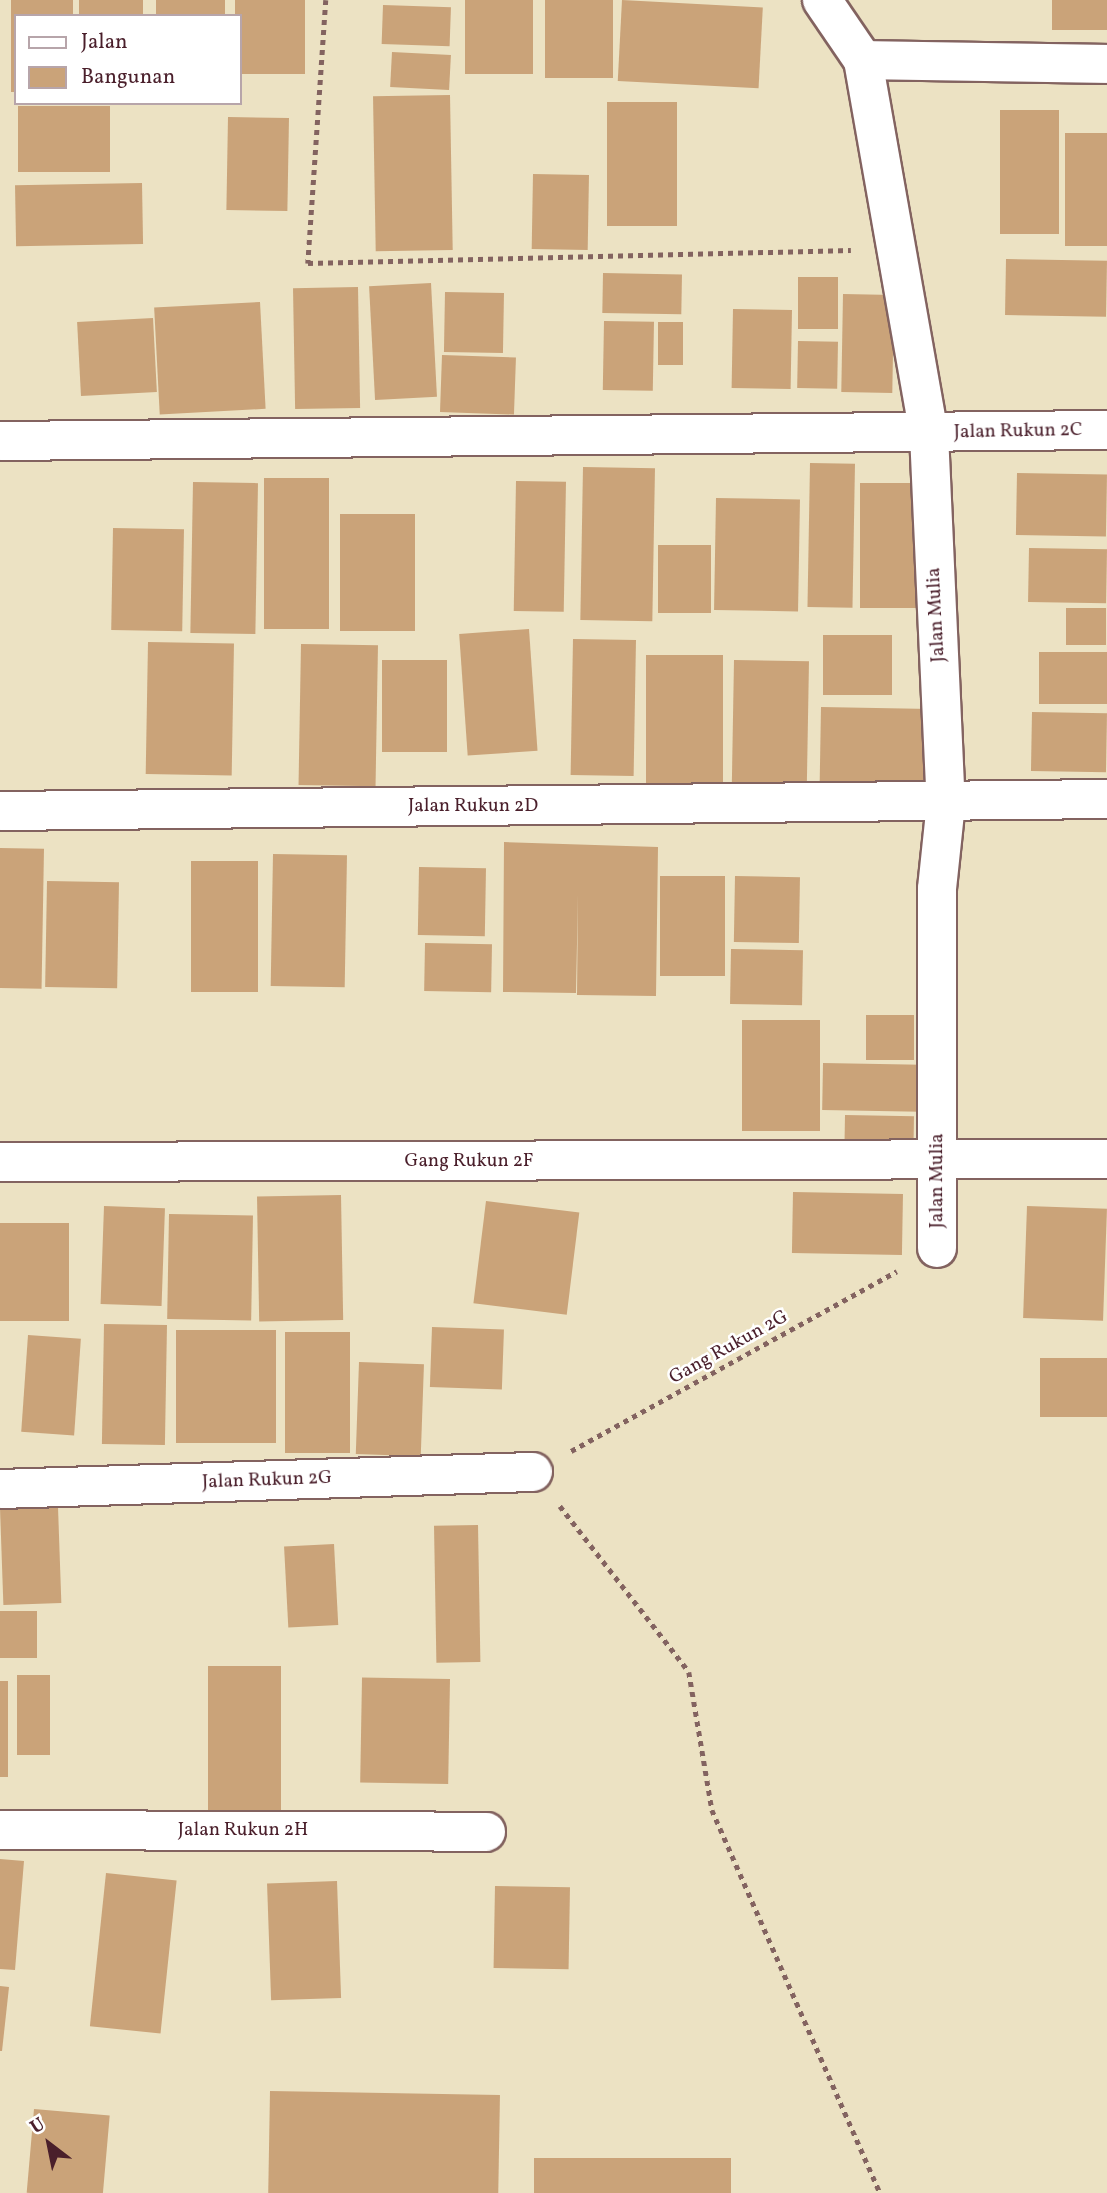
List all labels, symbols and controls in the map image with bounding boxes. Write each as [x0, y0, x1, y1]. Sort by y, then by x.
legend [14, 14, 242, 105]
text: Jalan [81, 28, 128, 57]
text: Bangunan [81, 63, 175, 92]
street label: Jalan Rukun 2C [954, 419, 1082, 445]
street label: Jalan Mulia [923, 567, 951, 663]
street label: Jalan Rukun 2D [408, 796, 538, 818]
street label: Jalan Mulia [927, 1134, 949, 1228]
street label: Gang Rukun 2F [405, 1151, 533, 1173]
street label: Gang Rukun 2G [666, 1306, 792, 1390]
street label: Jalan Rukun 2G [202, 1467, 332, 1495]
street label: Jalan Rukun 2H [178, 1820, 308, 1842]
north arrow [14, 2109, 84, 2179]
text: U [25, 2112, 50, 2141]

